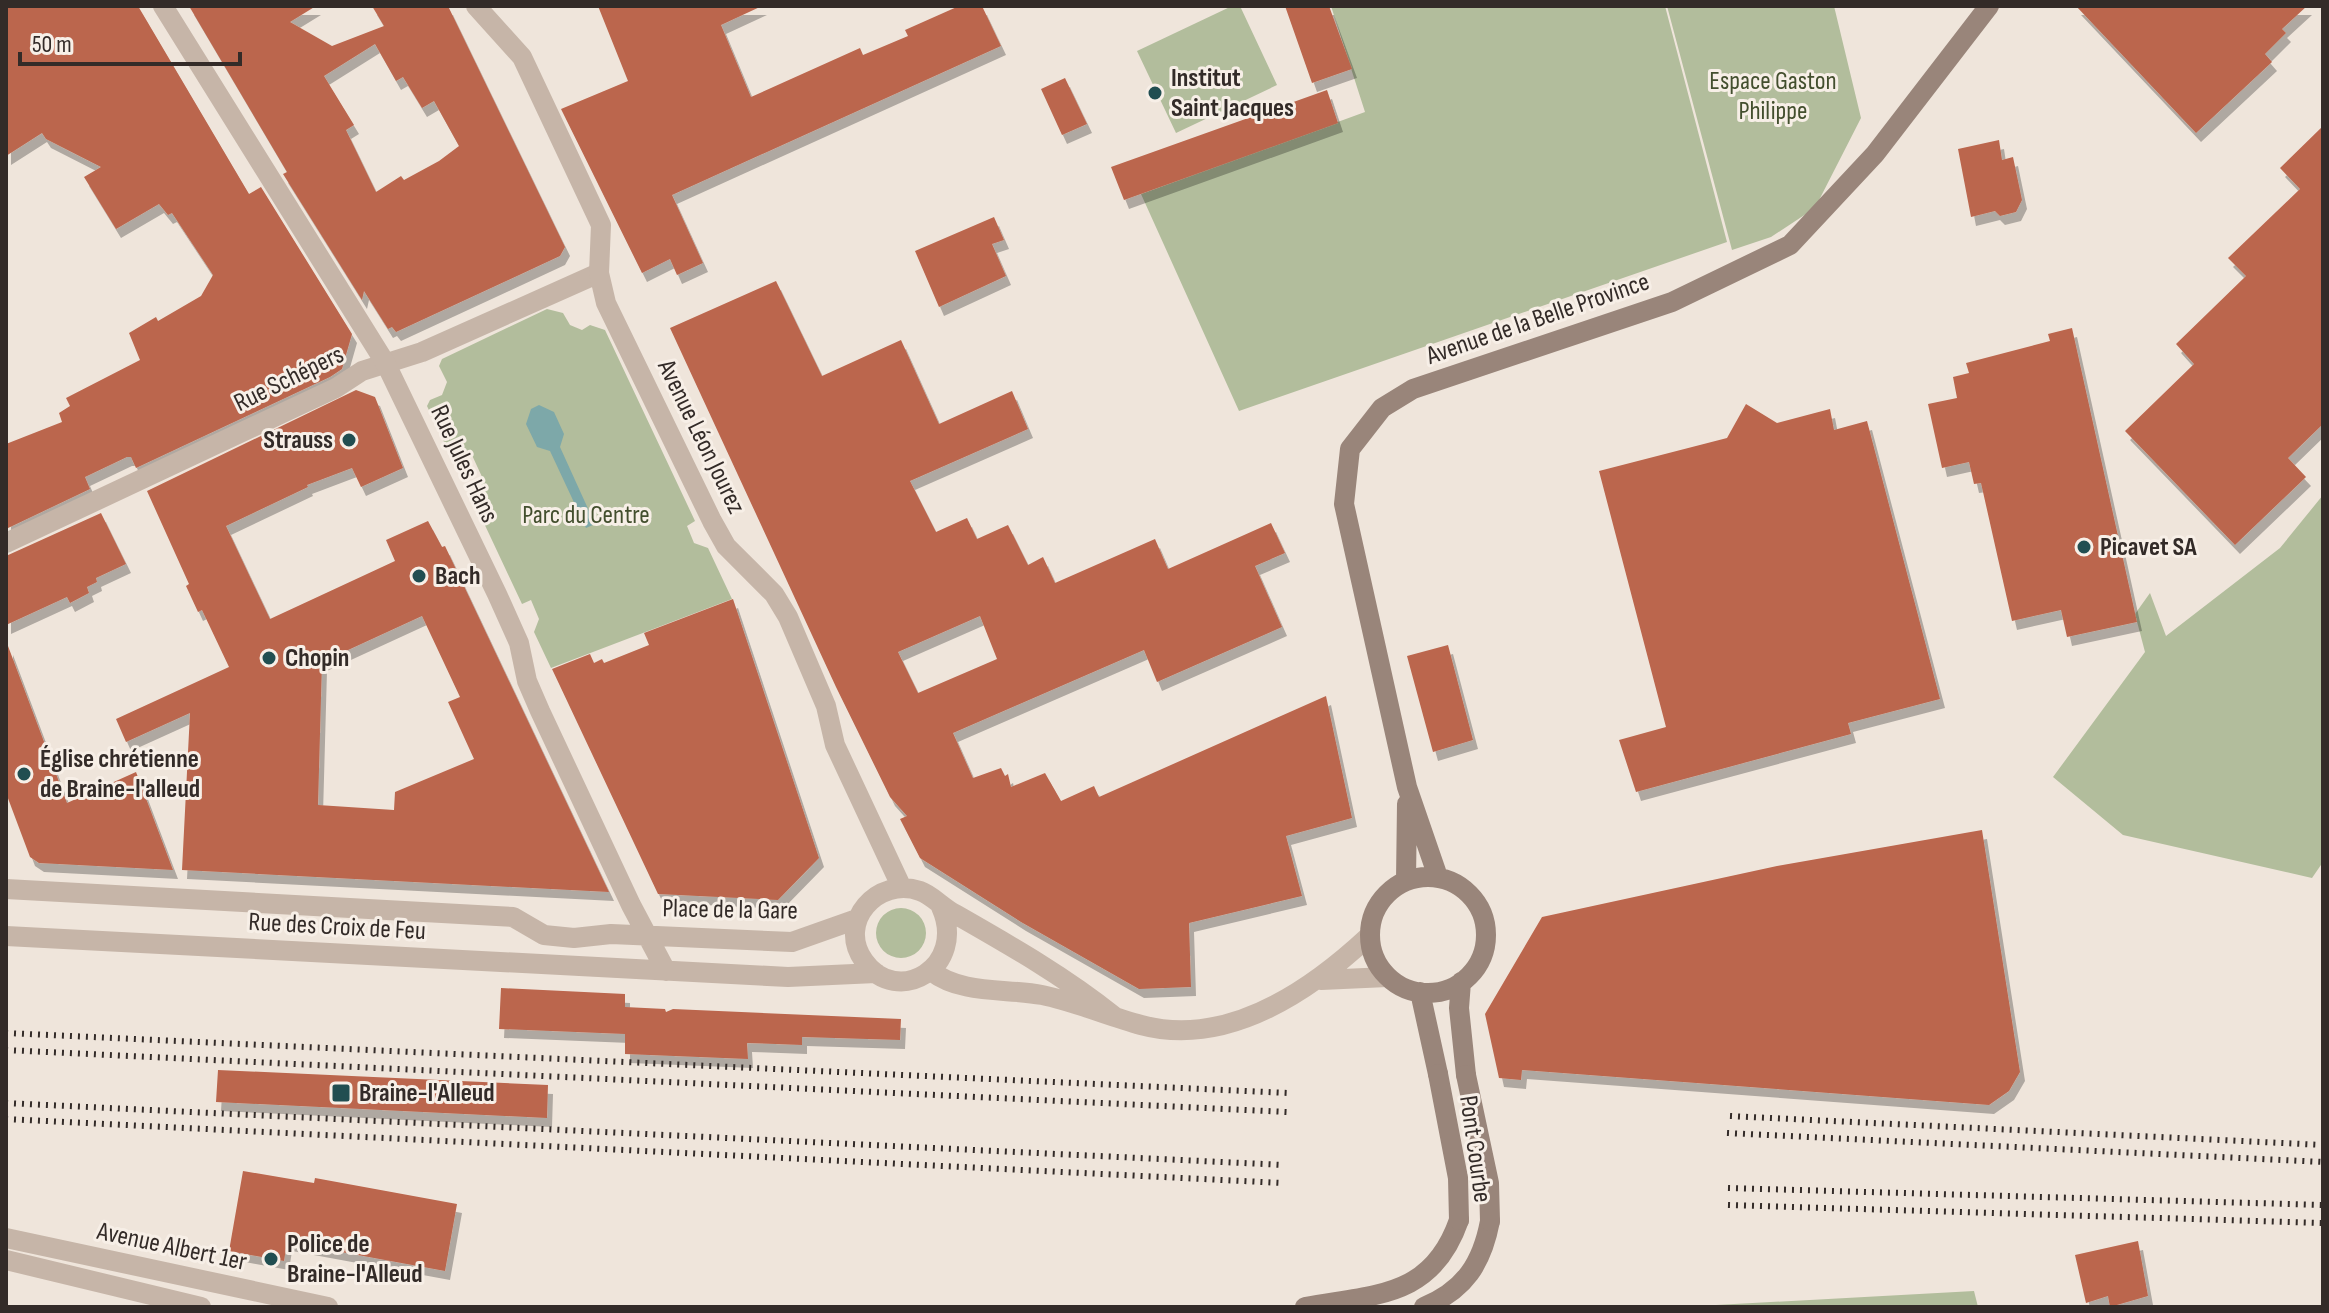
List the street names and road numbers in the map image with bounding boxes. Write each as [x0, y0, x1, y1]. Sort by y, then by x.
street label: Avenue de la Belle Province [1421, 266, 1654, 372]
street label: Rue Schépers [229, 339, 349, 419]
street label: Avenue Léon Jourez [650, 354, 752, 519]
street label: Rue Jules Hans [423, 400, 505, 528]
street label: Place de la Gare [662, 893, 798, 927]
street label: Rue des Croix de Feu [248, 907, 426, 947]
street label: Pont Courbe [1452, 1093, 1498, 1205]
street label: Avenue Albert 1er [93, 1216, 250, 1278]

